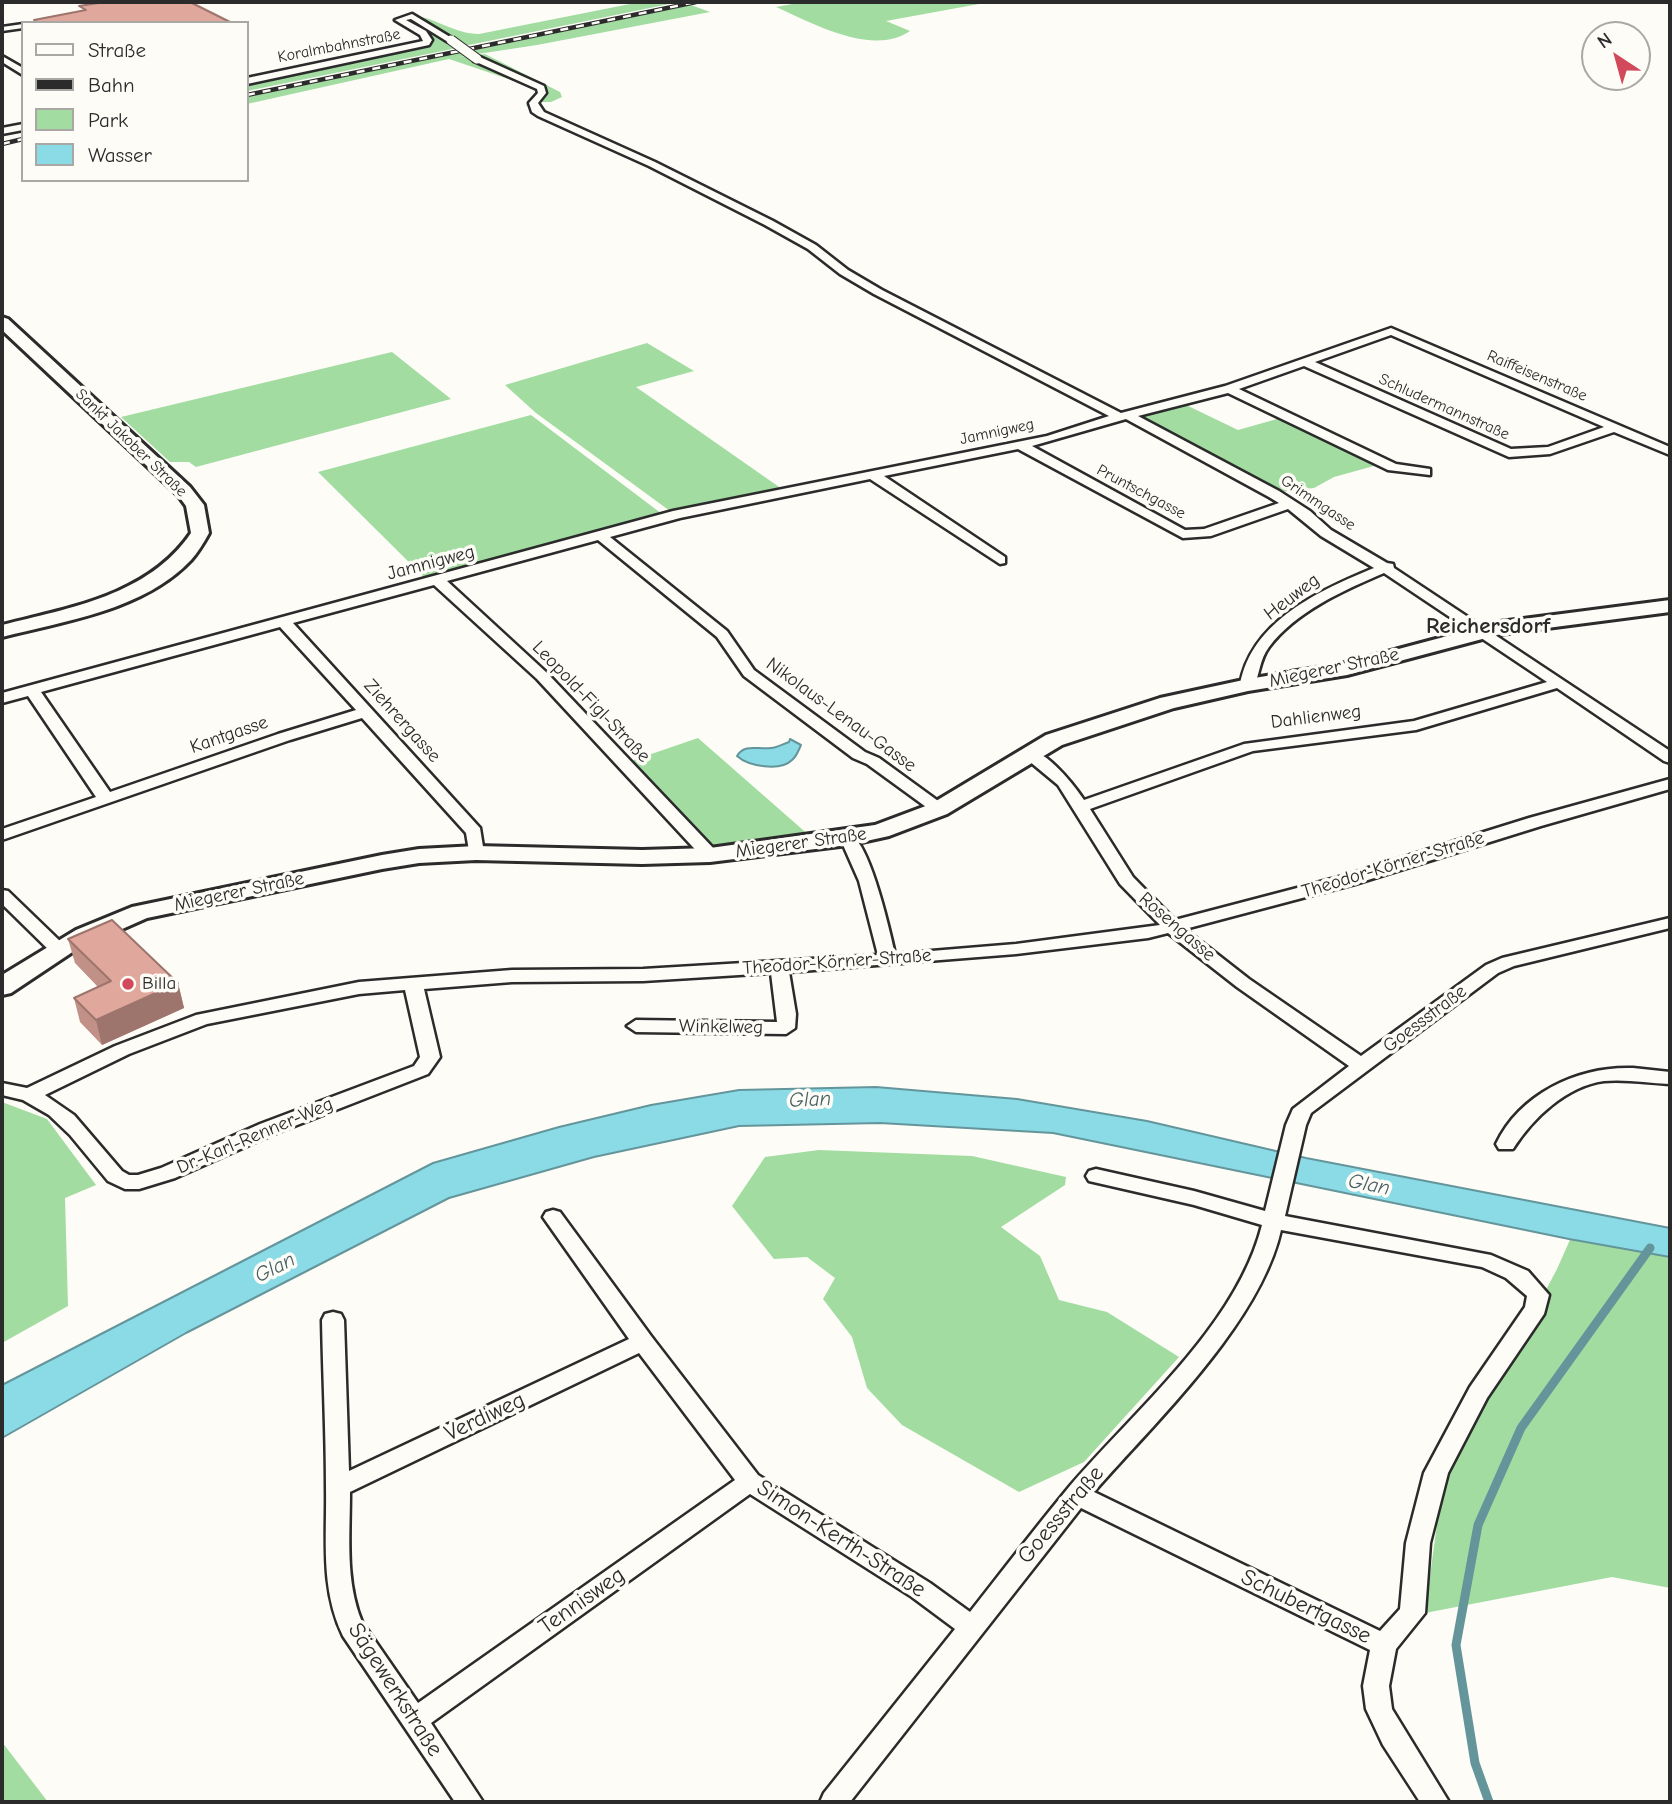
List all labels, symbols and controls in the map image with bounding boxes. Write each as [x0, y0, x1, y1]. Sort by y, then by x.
legend [21, 21, 248, 182]
north arrow [1581, 21, 1651, 91]
street label: Koralmbahnstraße [276, 25, 402, 67]
text: N [1593, 28, 1616, 53]
text: Straße [88, 38, 146, 62]
text: Bahn [88, 73, 135, 97]
text: Park [88, 108, 128, 132]
text: Wasser [88, 143, 152, 167]
street label: Raiffeisenstraße [1484, 346, 1590, 406]
street label: Schludermannstraße [1376, 370, 1512, 444]
street label: Sankt Jakober Straße [71, 385, 191, 501]
street label: Jamnigweg [958, 415, 1036, 449]
street label: Pruntschgasse [1093, 461, 1189, 523]
street label: Grimmgasse [1277, 471, 1359, 535]
street label: Jamnigweg [385, 540, 477, 586]
street label: Heuweg [1260, 569, 1324, 625]
district label: Reichersdorf [1426, 612, 1550, 640]
street label: Leopold-Figl-Straße [527, 636, 655, 768]
street label: Miegerer Straße [1267, 643, 1401, 693]
street label: Nikolaus-Lenau-Gasse [762, 653, 920, 777]
street label: Ziehrergasse [359, 675, 445, 767]
street label: Dahlienweg [1269, 700, 1363, 734]
street label: Kantgasse [187, 711, 271, 759]
street label: Miegerer Straße [734, 823, 868, 863]
street label: Theodor-Körner-Straße [1299, 826, 1487, 904]
street label: Miegerer Straße [172, 867, 306, 917]
street label: Rosengasse [1134, 888, 1220, 966]
street label: Theodor-Körner-Straße [742, 944, 932, 980]
place label: Billa [142, 973, 176, 995]
marker: Billa [120, 976, 136, 992]
street label: Goessstraße [1379, 980, 1471, 1058]
street label: Winkelweg [679, 1015, 763, 1039]
water label: Glan [788, 1086, 832, 1114]
street label: Dr.-Karl-Renner-Weg [173, 1093, 337, 1179]
water label: Glan [1346, 1169, 1392, 1201]
water label: Glan [251, 1247, 299, 1289]
street label: Verdiweg [440, 1386, 530, 1448]
street label: Goessstraße [1012, 1460, 1110, 1570]
street label: Simon-Kerth-Straße [751, 1474, 931, 1604]
street label: Tennisweg [534, 1561, 630, 1641]
street label: Schubertgasse [1236, 1564, 1376, 1650]
street label: Sägewerkstraße [342, 1618, 448, 1762]

